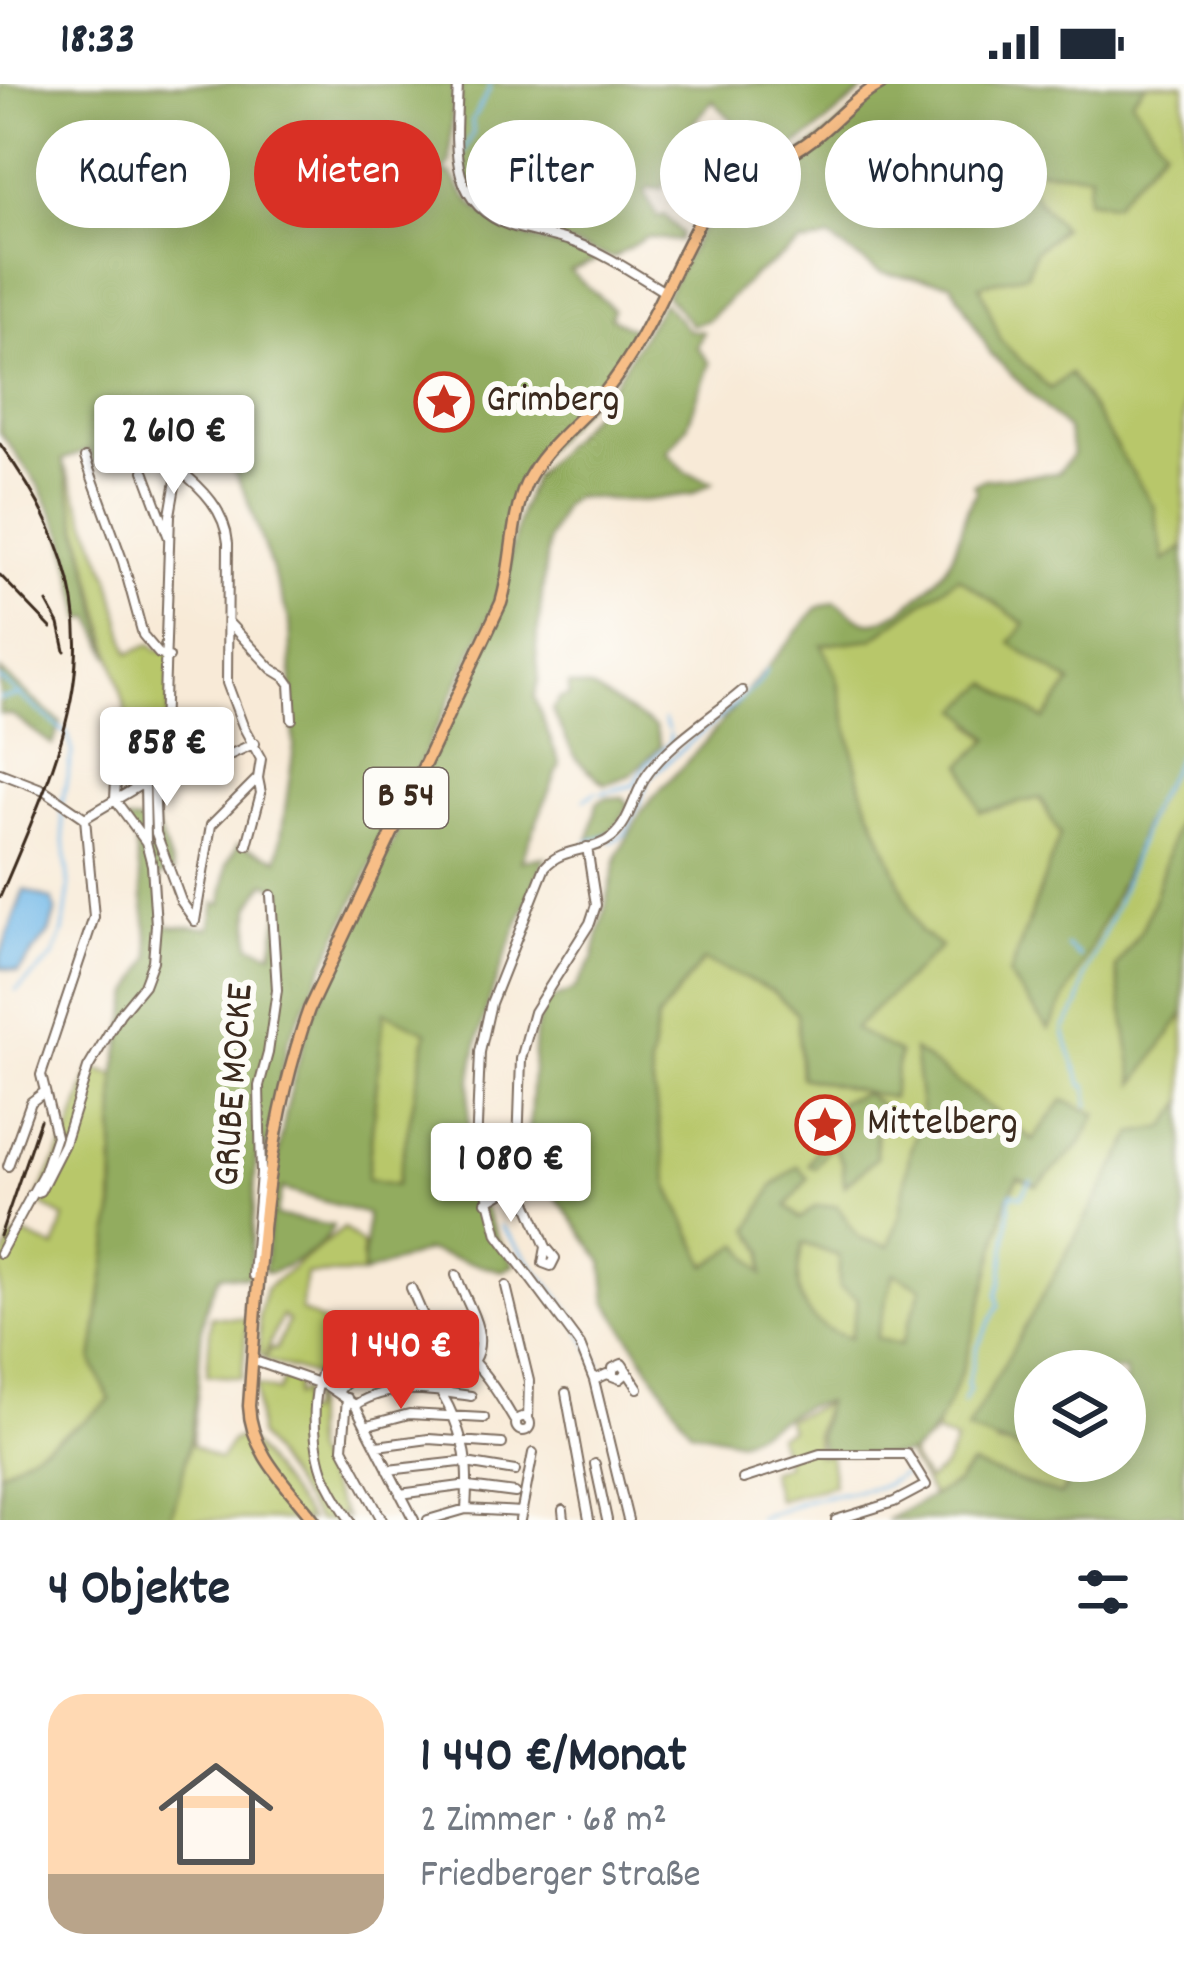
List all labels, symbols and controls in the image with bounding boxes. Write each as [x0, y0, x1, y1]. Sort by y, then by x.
text: 18:33 [60, 10, 135, 74]
chip: Kaufen [36, 120, 230, 228]
chip: Mieten [254, 120, 442, 228]
chip: Filter [466, 120, 636, 228]
chip: Neu [660, 120, 801, 228]
chip: Wohnung [825, 120, 1047, 228]
place icon: Grimberg [413, 371, 475, 433]
place label: Grimberg [486, 375, 620, 430]
pin: 2 610 € [63, 395, 285, 497]
text: 2 610 € [121, 406, 227, 461]
pin: 858 € [83, 707, 251, 809]
text: 858 € [127, 718, 207, 773]
road number: B 54 [364, 768, 448, 828]
street label: GRUBE MOCKE [201, 982, 271, 1188]
place icon: Mittelberg [794, 1094, 856, 1156]
place label: Mittelberg [867, 1098, 1018, 1153]
pin: 1 080 € [400, 1123, 622, 1225]
text: 1 080 € [458, 1134, 564, 1189]
pin: 1 440 € [290, 1310, 512, 1412]
text: 1 440 € [350, 1321, 452, 1376]
map controls [1014, 1350, 1146, 1482]
button: layers [1014, 1350, 1146, 1482]
text: 4 Objekte [48, 1556, 230, 1628]
icon: filters [1070, 1559, 1136, 1625]
text: 1 440 €/Monat [420, 1723, 687, 1795]
icon: home [144, 1742, 288, 1886]
text: 2 Zimmer · 68 m² [420, 1795, 667, 1850]
text: Friedberger Straße [420, 1850, 701, 1905]

